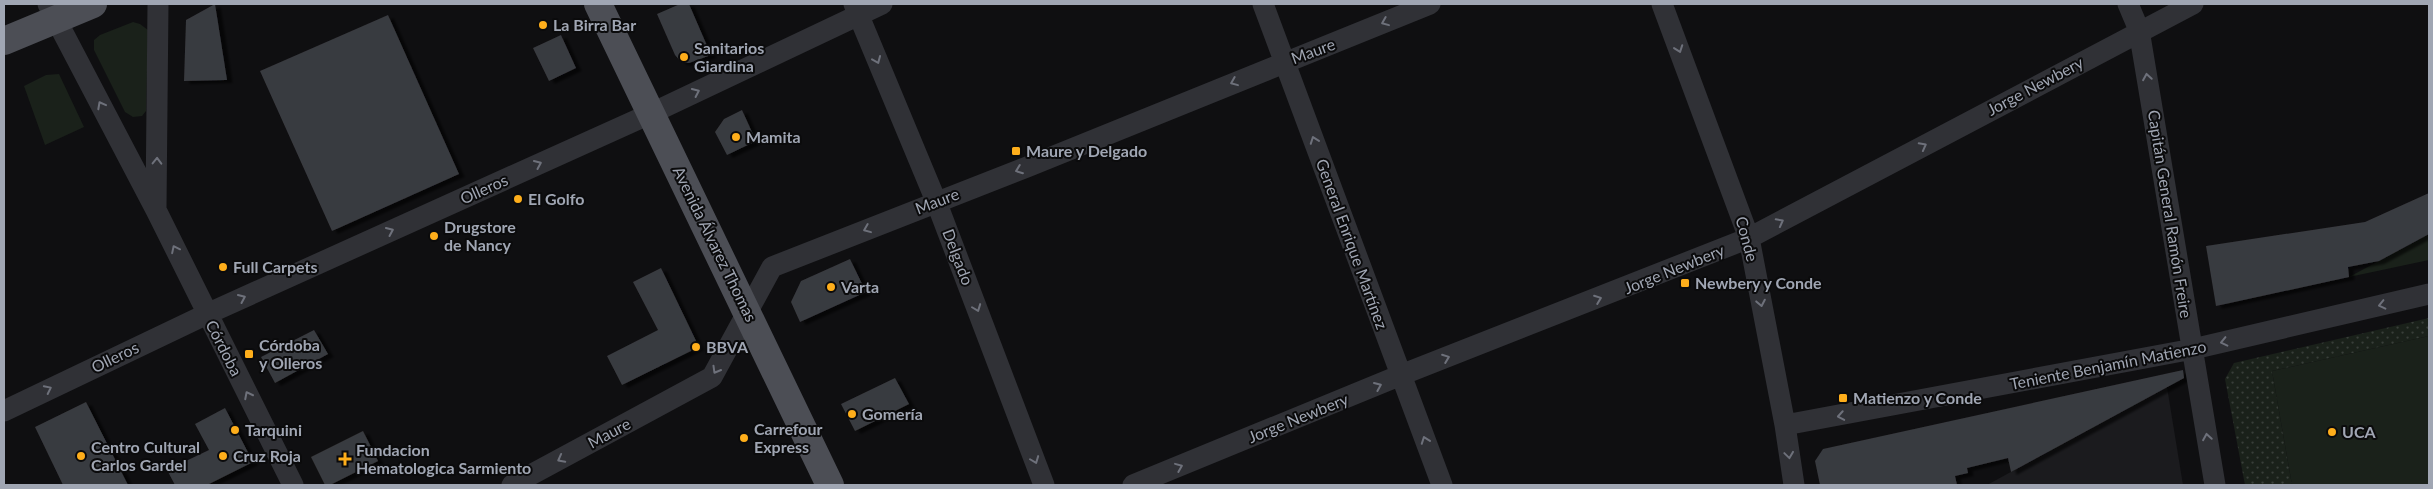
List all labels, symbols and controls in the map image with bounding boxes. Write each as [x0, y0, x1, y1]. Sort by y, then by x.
place label: La Birra Bar [553, 15, 636, 34]
one-way arrow [1381, 16, 1390, 27]
marker: La Birra Bar [537, 19, 549, 31]
street label: Maure [1288, 34, 1337, 67]
place label: Sanitarios Giardina [694, 38, 764, 75]
one-way arrow [1673, 45, 1683, 53]
marker: Sanitarios Giardina [678, 51, 690, 63]
street label: Jorge Newbery [1983, 52, 2087, 119]
one-way arrow [871, 55, 882, 64]
one-way arrow [2143, 72, 2153, 81]
one-way arrow [1230, 76, 1239, 86]
one-way arrow [691, 88, 700, 98]
one-way arrow [97, 101, 107, 110]
street label: Capitán General Ramón Freire [2145, 109, 2196, 319]
place label: Mamita [746, 127, 801, 146]
marker: Mamita [730, 131, 742, 143]
one-way arrow [1310, 136, 1320, 144]
place label: Maure y Delgado [1026, 141, 1147, 160]
one-way arrow [1918, 142, 1927, 152]
marker: Maure y Delgado [1010, 145, 1022, 157]
street label: General Enrique Martínez [1313, 156, 1392, 332]
one-way arrow [152, 157, 162, 164]
one-way arrow [533, 160, 542, 170]
street label: Avenida Álvarez Thomas [670, 163, 761, 325]
one-way arrow [1015, 164, 1024, 174]
street label: Olleros [457, 170, 511, 207]
street label: Maure [912, 184, 961, 218]
place label: El Golfo [528, 189, 584, 208]
marker: El Golfo [512, 193, 524, 205]
street label: Conde [1732, 214, 1763, 264]
place label: Drugstore de Nancy [444, 217, 516, 254]
one-way arrow [1774, 218, 1783, 228]
one-way arrow [864, 223, 872, 233]
one-way arrow [385, 226, 394, 237]
street label: Delgado [939, 226, 978, 288]
marker: Drugstore de Nancy [428, 230, 440, 242]
street label: Jorge Newbery [1621, 240, 1727, 297]
one-way arrow [172, 246, 182, 255]
place label: Full Carpets [233, 257, 318, 276]
marker: Full Carpets [217, 261, 229, 273]
place label: Newbery y Conde [1695, 273, 1822, 292]
place label: Varta [840, 277, 879, 296]
marker: Newbery y Conde [1679, 277, 1691, 289]
marker: Varta [825, 281, 837, 293]
one-way arrow [237, 293, 246, 304]
one-way arrow [1593, 295, 1602, 305]
one-way arrow [1756, 299, 1766, 308]
one-way arrow [2377, 299, 2386, 310]
one-way arrow [971, 304, 981, 312]
street label: Córdoba [202, 317, 247, 379]
place label: Córdoba y Olleros [259, 335, 322, 372]
street label: Teniente Benjamín Matienzo [2008, 336, 2208, 393]
one-way arrow [2219, 336, 2228, 347]
street label: Olleros [88, 337, 142, 376]
place label: BBVA [706, 337, 749, 356]
marker: BBVA [690, 341, 702, 353]
marker: Córdoba y Olleros [243, 348, 255, 360]
one-way arrow [1442, 354, 1450, 364]
one-way arrow [712, 364, 722, 373]
one-way arrow [1373, 381, 1382, 392]
one-way arrow [43, 385, 52, 396]
place label: Matienzo y Conde [1853, 388, 1982, 407]
street label: Jorge Newbery [1245, 389, 1351, 446]
one-way arrow [244, 391, 254, 400]
marker: Matienzo y Conde [1837, 392, 1849, 404]
place label: Gomería [862, 404, 923, 423]
marker: Gomería [846, 408, 858, 420]
one-way arrow [1836, 410, 1845, 420]
street label: Maure [584, 414, 633, 452]
place label: Carrefour Express [754, 419, 823, 456]
place label: Tarquini [245, 420, 302, 439]
place label: UCA [2342, 422, 2376, 441]
marker: Tarquini [229, 424, 241, 436]
marker: UCA [2326, 426, 2338, 438]
marker: Carrefour Express [738, 432, 750, 444]
one-way arrow [2203, 433, 2213, 442]
one-way arrow [1421, 436, 1431, 444]
place label: Centro Cultural Carlos Gardel [91, 437, 200, 474]
place label: Fundacion Hematologica Sarmiento [356, 440, 531, 477]
place label: Cruz Roja [233, 446, 301, 465]
marker: Centro Cultural Carlos Gardel [75, 450, 87, 462]
marker: Cruz Roja [217, 450, 229, 462]
one-way arrow [1783, 451, 1794, 459]
marker: Fundacion Hematologica Sarmiento [338, 452, 352, 466]
one-way arrow [557, 453, 566, 463]
one-way arrow [1029, 456, 1039, 464]
one-way arrow [1174, 463, 1182, 473]

